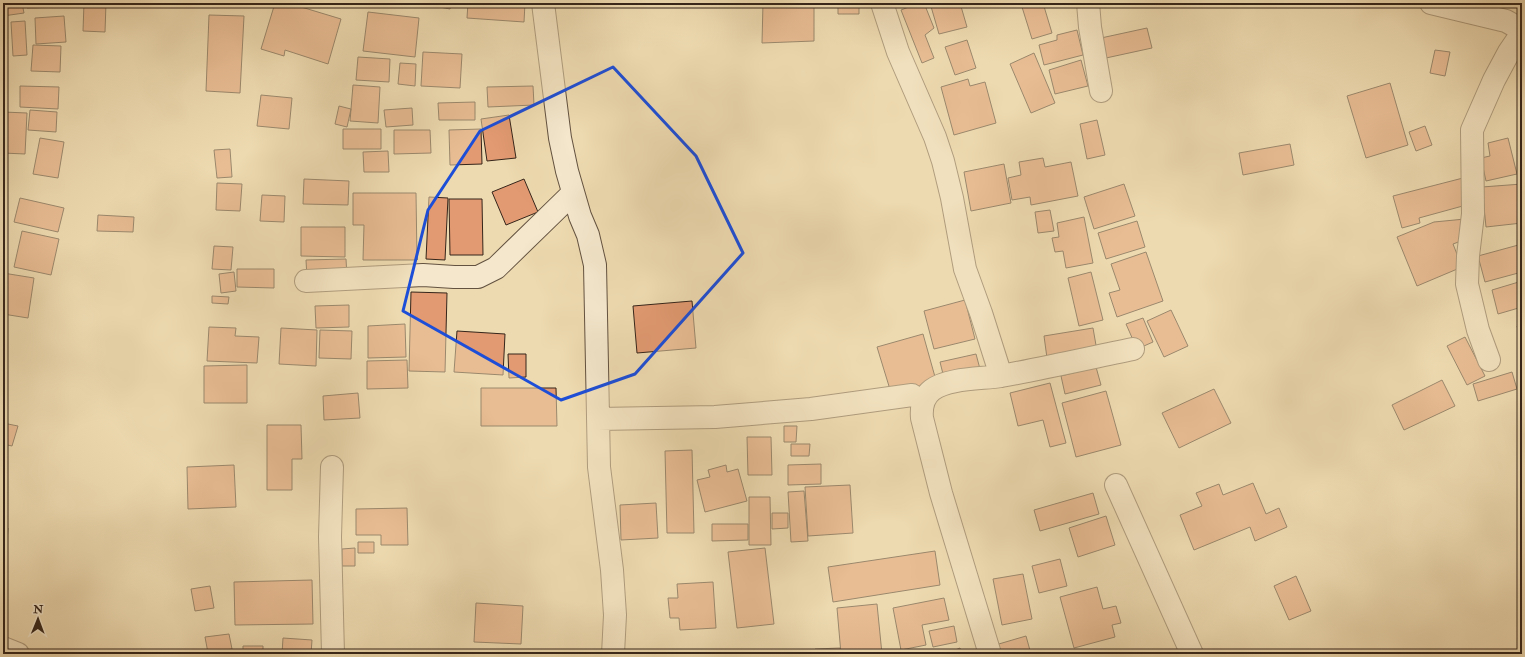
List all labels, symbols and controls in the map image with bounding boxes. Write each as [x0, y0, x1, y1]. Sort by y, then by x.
north arrow [18, 599, 58, 639]
text: N [32, 603, 44, 616]

